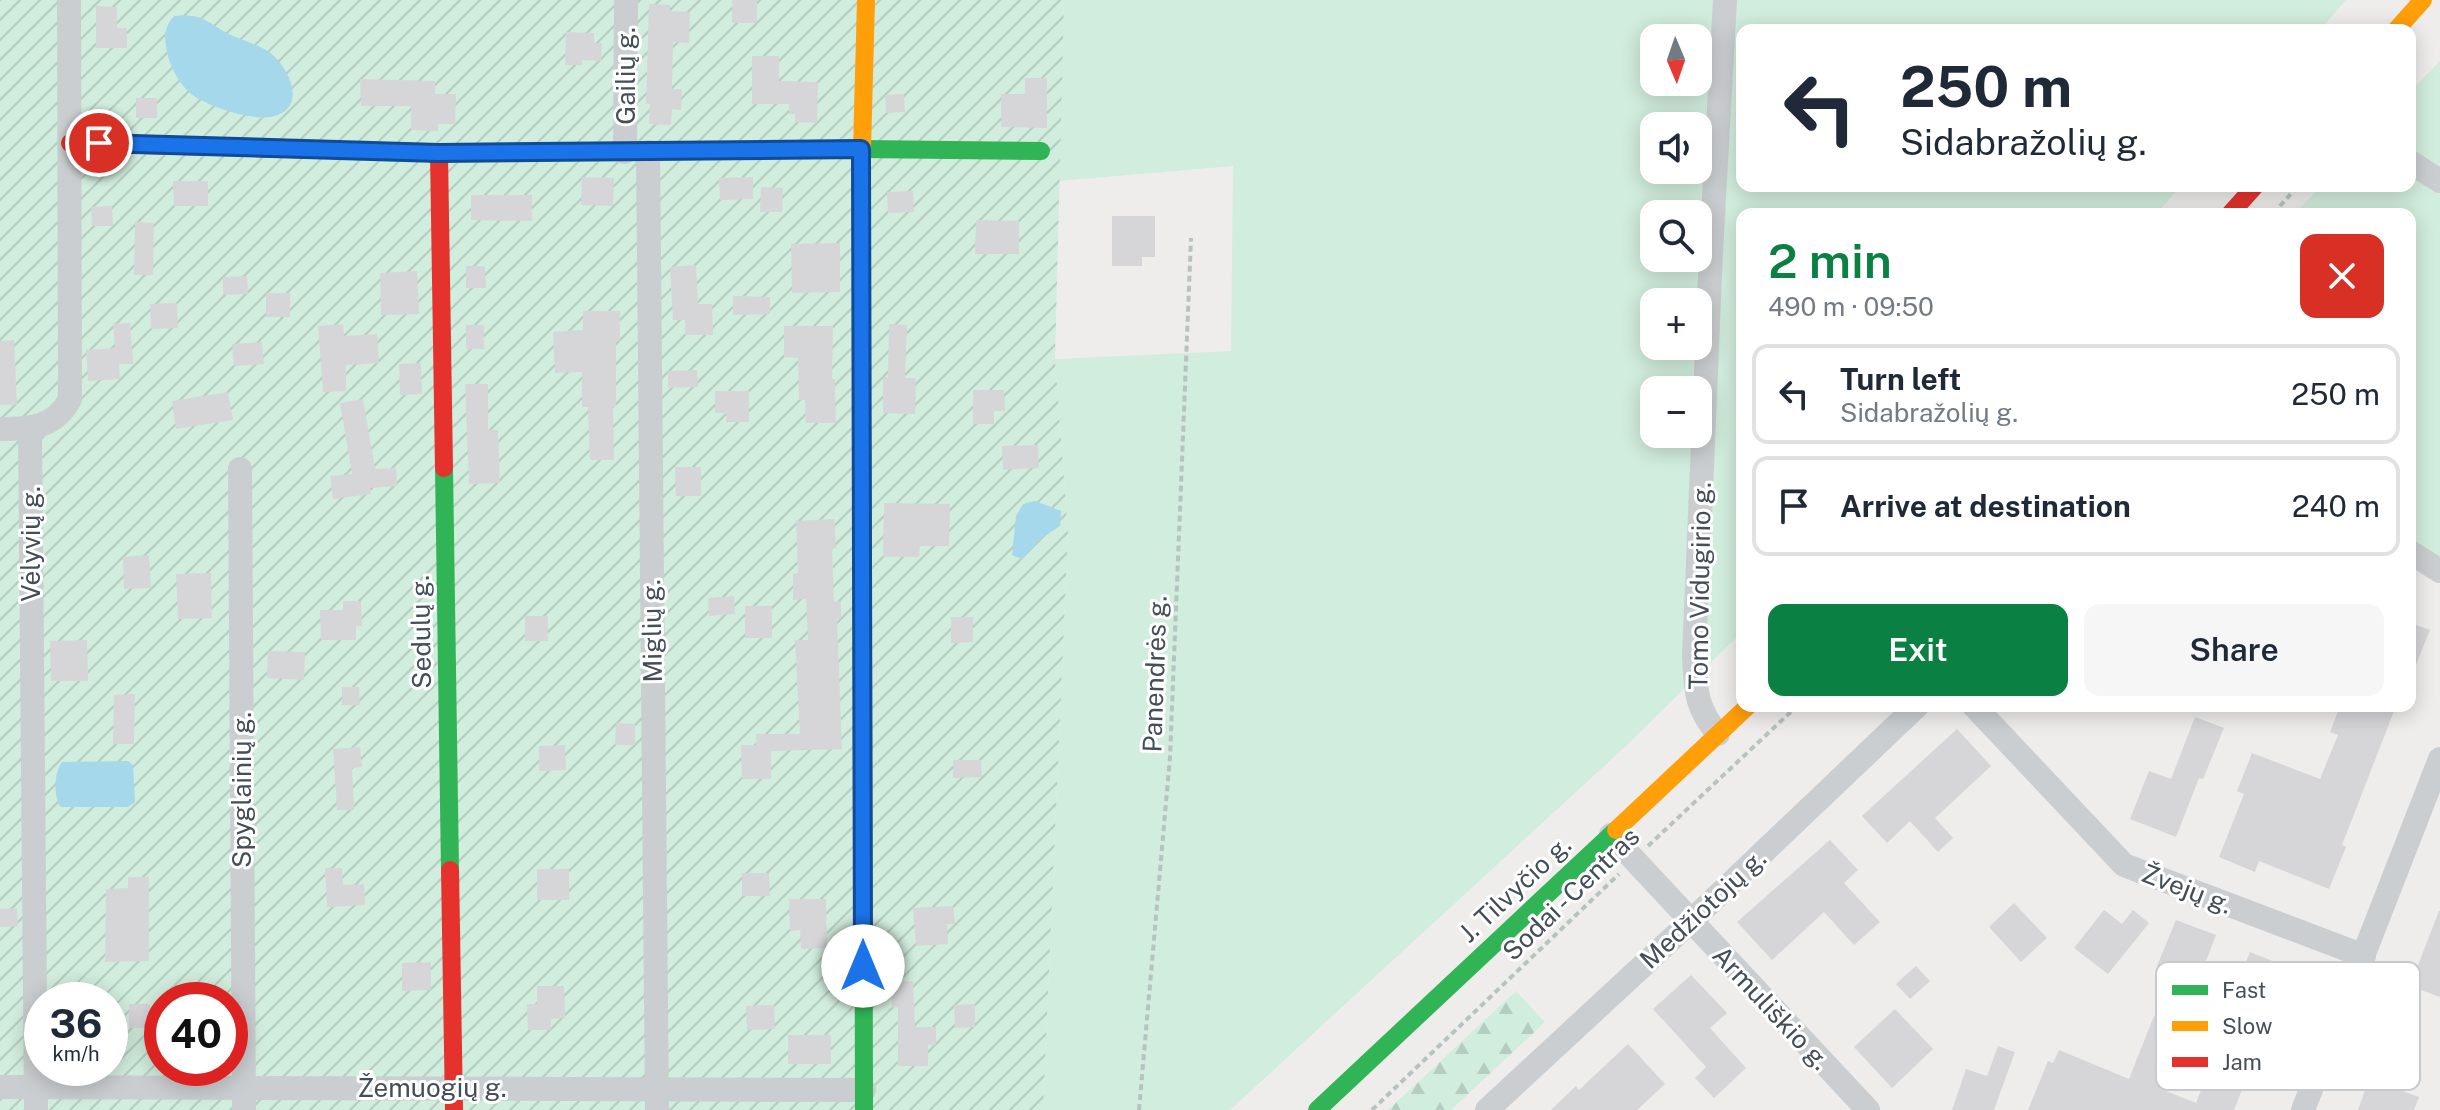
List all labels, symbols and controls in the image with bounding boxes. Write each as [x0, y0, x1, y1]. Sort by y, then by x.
north arrow [1640, 24, 1712, 96]
map controls [1640, 24, 1712, 448]
street label: Gailių g. [610, 27, 641, 125]
text: 250 m [1900, 54, 2072, 120]
icon: left [1768, 56, 1872, 160]
pin [65, 109, 133, 177]
button: sound [1640, 112, 1712, 184]
icon: arrive [77, 121, 121, 165]
text: Sidabražolių g. [1900, 121, 2146, 163]
button: search [1640, 200, 1712, 272]
text: 2 min [1768, 232, 1892, 289]
button: close [2300, 234, 2384, 318]
button: + [1640, 288, 1712, 360]
text: 490 m · 09:50 [1768, 291, 1934, 322]
text: Turn left [1840, 361, 1961, 397]
icon: left [1772, 372, 1816, 416]
button: − [1640, 376, 1712, 448]
text: 250 m [2291, 376, 2380, 412]
text: Sidabražolių g. [1840, 397, 2018, 428]
street label: Tomo Vidugirio g. [1682, 482, 1717, 690]
icon: arrive [1772, 484, 1816, 528]
street label: Vėlyvių g. [15, 486, 46, 602]
text: Arrive at destination [1840, 488, 2131, 524]
text: 240 m [2292, 488, 2380, 524]
street label: Sedulų g. [404, 575, 437, 689]
street label: Miglių g. [635, 579, 668, 683]
street label: Panendrės g. [1136, 595, 1173, 753]
button: Exit [1768, 604, 2068, 696]
button: Share [2084, 604, 2384, 696]
street label: Spyglainių g. [226, 712, 257, 868]
street label: Sodai - Centras [1496, 821, 1645, 967]
street label: J. Tilvyčio g. [1452, 829, 1577, 948]
street label: Medžiotojų g. [1633, 842, 1772, 975]
street label: Žvejų g. [2138, 857, 2237, 920]
position arrow [821, 924, 905, 1008]
street label: Armuliškio g. [1706, 939, 1836, 1076]
legend [2156, 962, 2420, 1090]
text: Fast [2222, 977, 2266, 1003]
speed limit sign: 40 [144, 982, 248, 1086]
text: 36 [50, 1000, 102, 1047]
text: Slow [2222, 1013, 2272, 1039]
text: km/h [52, 1042, 100, 1066]
text: Jam [2222, 1049, 2262, 1075]
street label: Žemuogių g. [357, 1072, 507, 1103]

